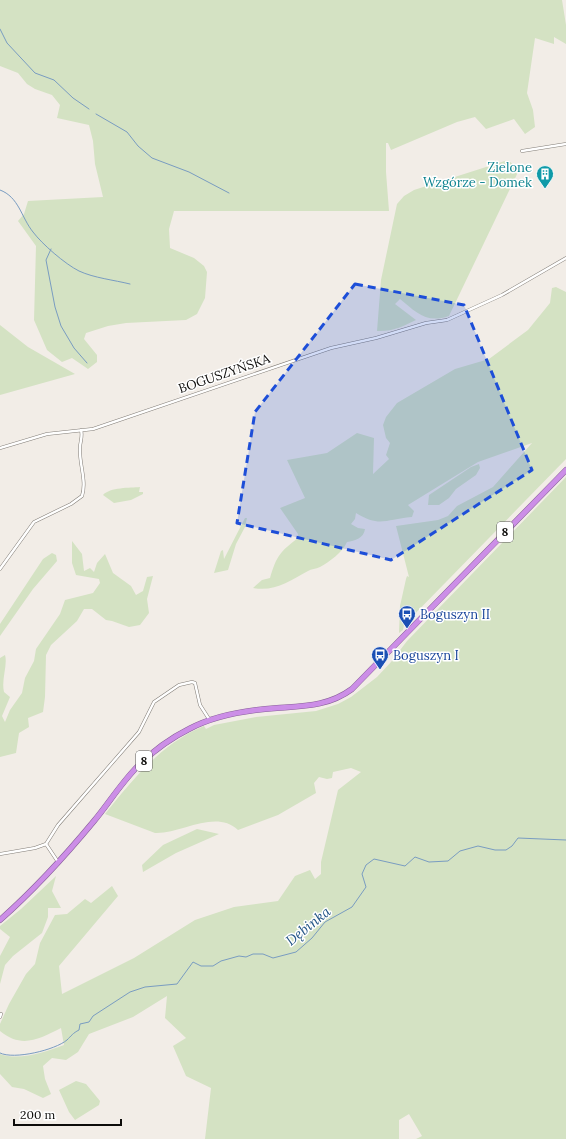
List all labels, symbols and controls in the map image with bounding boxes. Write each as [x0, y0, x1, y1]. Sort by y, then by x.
place label: Zielone Wzgórze - Domek [423, 159, 532, 191]
building icon: Zielone Wzgórze - Domek [535, 164, 555, 189]
street label: BOGUSZYŃSKA [176, 350, 273, 397]
road number: 8 [497, 522, 513, 542]
bus stop icon: Boguszyn II [397, 604, 417, 629]
place label: Boguszyn II [420, 606, 490, 623]
bus stop icon: Boguszyn I [370, 645, 390, 670]
place label: Boguszyn I [393, 647, 459, 664]
road number: 8 [136, 751, 152, 771]
water label: Dębinka [282, 902, 334, 949]
scale bar [14, 1101, 121, 1127]
text: 200 m [20, 1107, 56, 1122]

